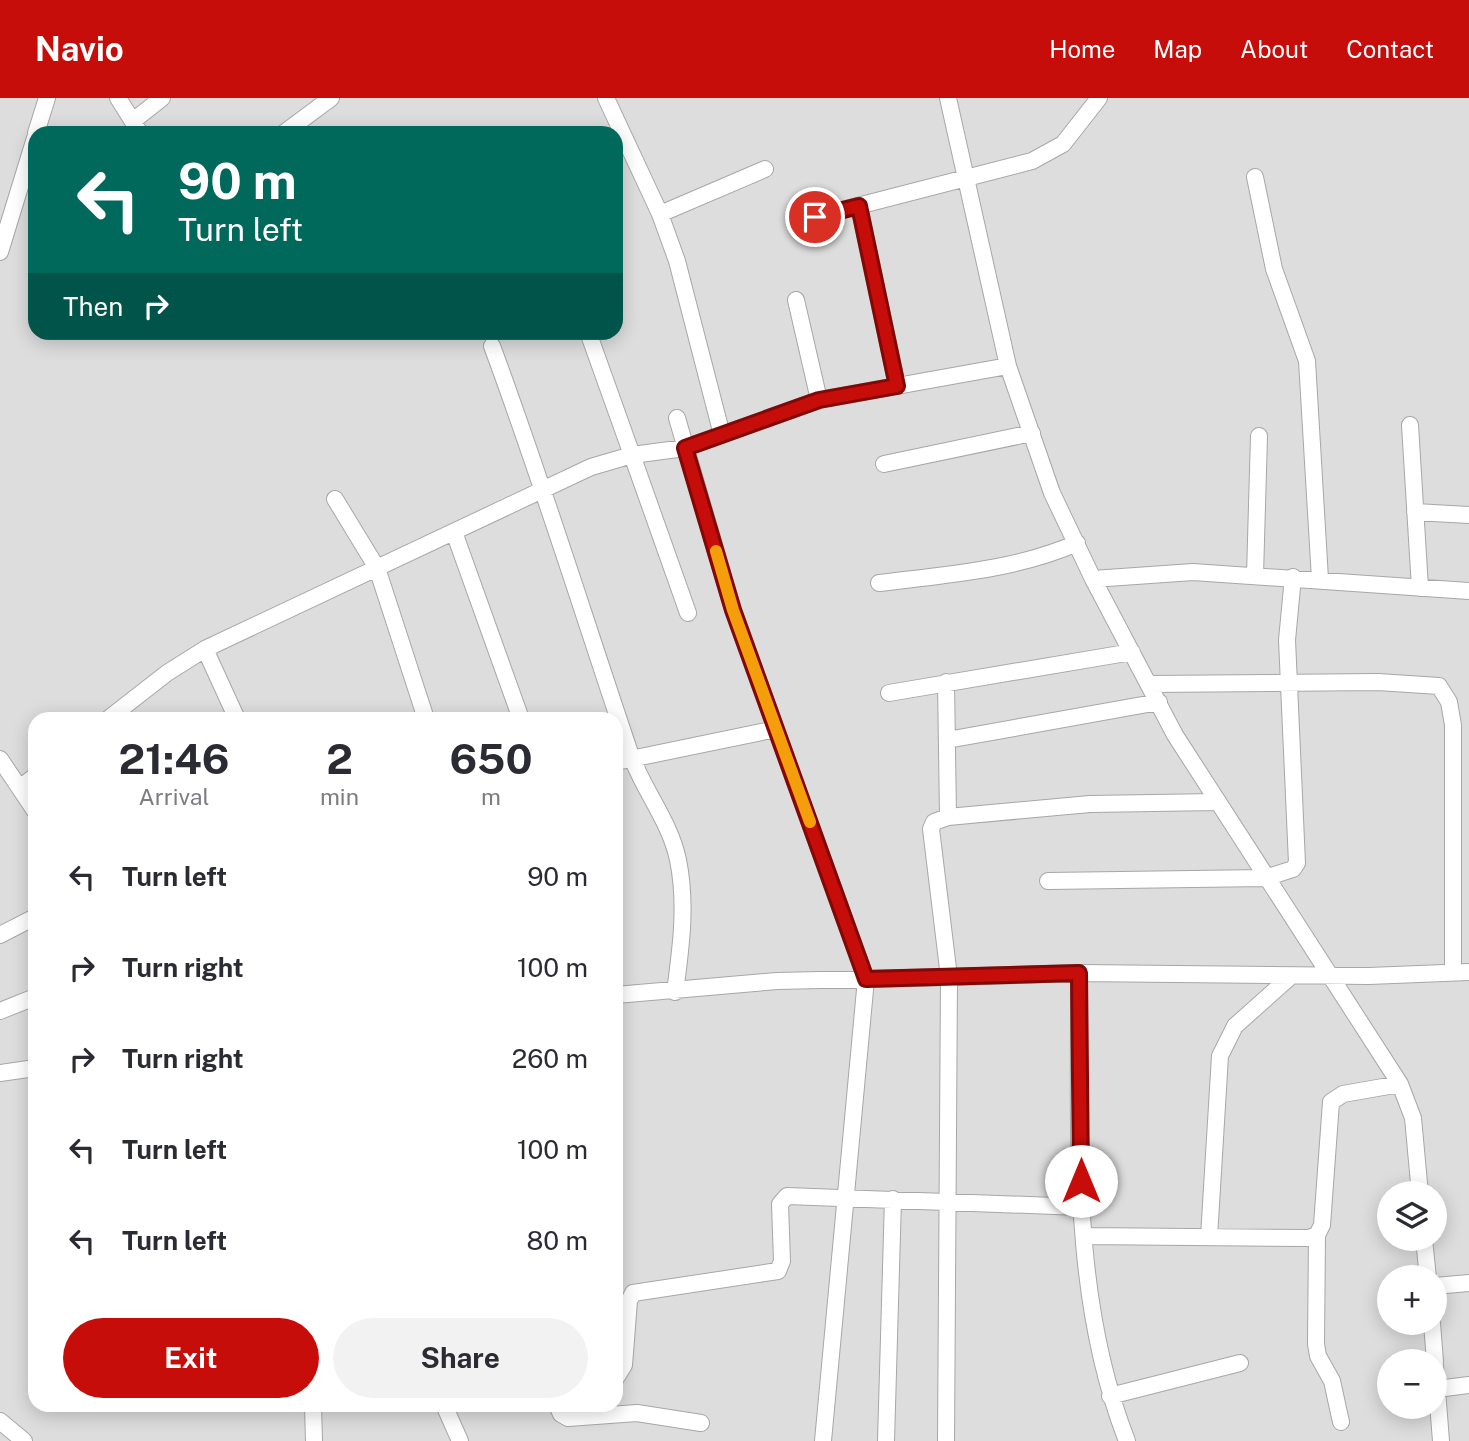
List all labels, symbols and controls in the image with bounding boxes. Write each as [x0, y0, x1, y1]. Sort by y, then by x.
text: Navio [35, 30, 124, 68]
text: Home [1049, 35, 1115, 63]
text: Map [1153, 35, 1202, 63]
text: About [1240, 35, 1308, 63]
text: Contact [1346, 35, 1434, 63]
text: 90 m [178, 152, 297, 210]
icon: left [63, 154, 154, 245]
pin [785, 187, 845, 247]
icon: arrive [796, 198, 834, 236]
text: Turn left [178, 211, 303, 248]
icon: right [137, 287, 175, 325]
text: Then [63, 291, 123, 322]
text: 21:46 [118, 734, 230, 783]
text: 2 [326, 734, 353, 783]
text: 650 [449, 734, 533, 783]
text: Arrival [138, 783, 209, 810]
text: min [320, 783, 359, 810]
text: m [481, 783, 501, 810]
icon: left [63, 858, 101, 896]
text: Turn left [122, 861, 227, 892]
text: 90 m [527, 861, 588, 892]
icon: right [63, 949, 101, 987]
text: Turn right [122, 952, 244, 983]
text: 100 m [517, 952, 588, 983]
icon: right [63, 1040, 101, 1078]
text: Turn right [122, 1043, 244, 1074]
text: 260 m [512, 1043, 588, 1074]
icon: left [63, 1131, 101, 1169]
text: Turn left [122, 1134, 227, 1165]
text: 100 m [517, 1134, 588, 1165]
position arrow [1044, 1144, 1118, 1218]
map controls [1377, 1181, 1447, 1419]
button: layers [1377, 1181, 1447, 1251]
icon: left [63, 1222, 101, 1260]
text: Turn left [122, 1225, 227, 1256]
text: 80 m [527, 1225, 588, 1256]
button: + [1377, 1265, 1447, 1335]
button: Exit [63, 1318, 319, 1398]
button: Share [333, 1318, 588, 1398]
button: − [1377, 1349, 1447, 1419]

